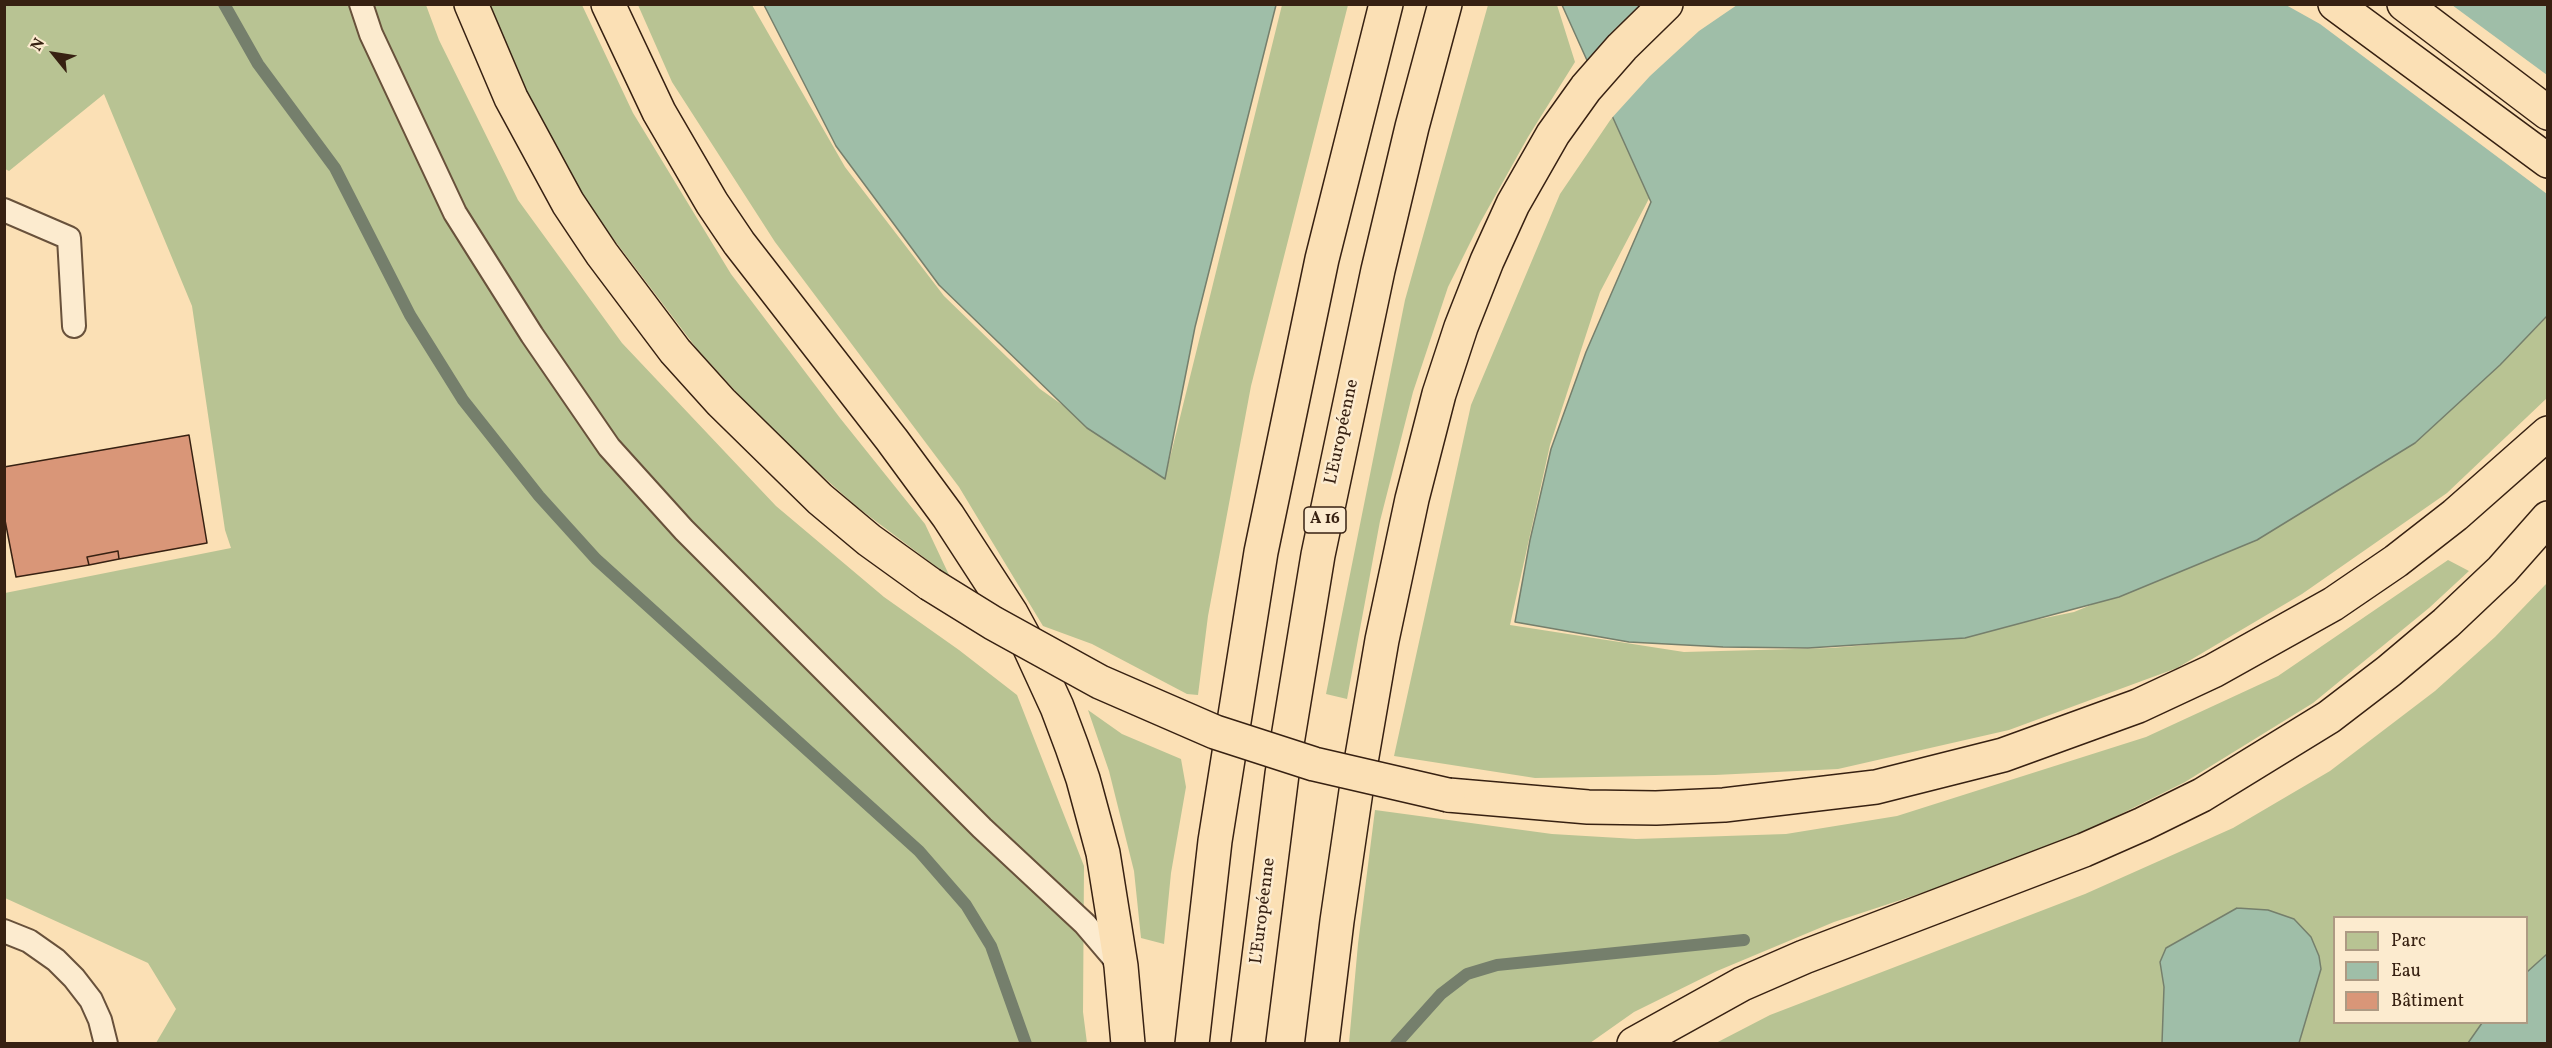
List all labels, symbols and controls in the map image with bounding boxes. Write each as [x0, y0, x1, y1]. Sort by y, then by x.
north arrow [24, 24, 84, 84]
text: N [26, 34, 51, 56]
street label: L'Européenne [1321, 377, 1365, 487]
road number: A 16 [1304, 507, 1346, 533]
street label: L'Européenne [1247, 857, 1281, 965]
legend [2333, 916, 2528, 1024]
text: Parc [2391, 929, 2426, 954]
text: Eau [2391, 959, 2421, 984]
text: Bâtiment [2391, 989, 2464, 1014]

